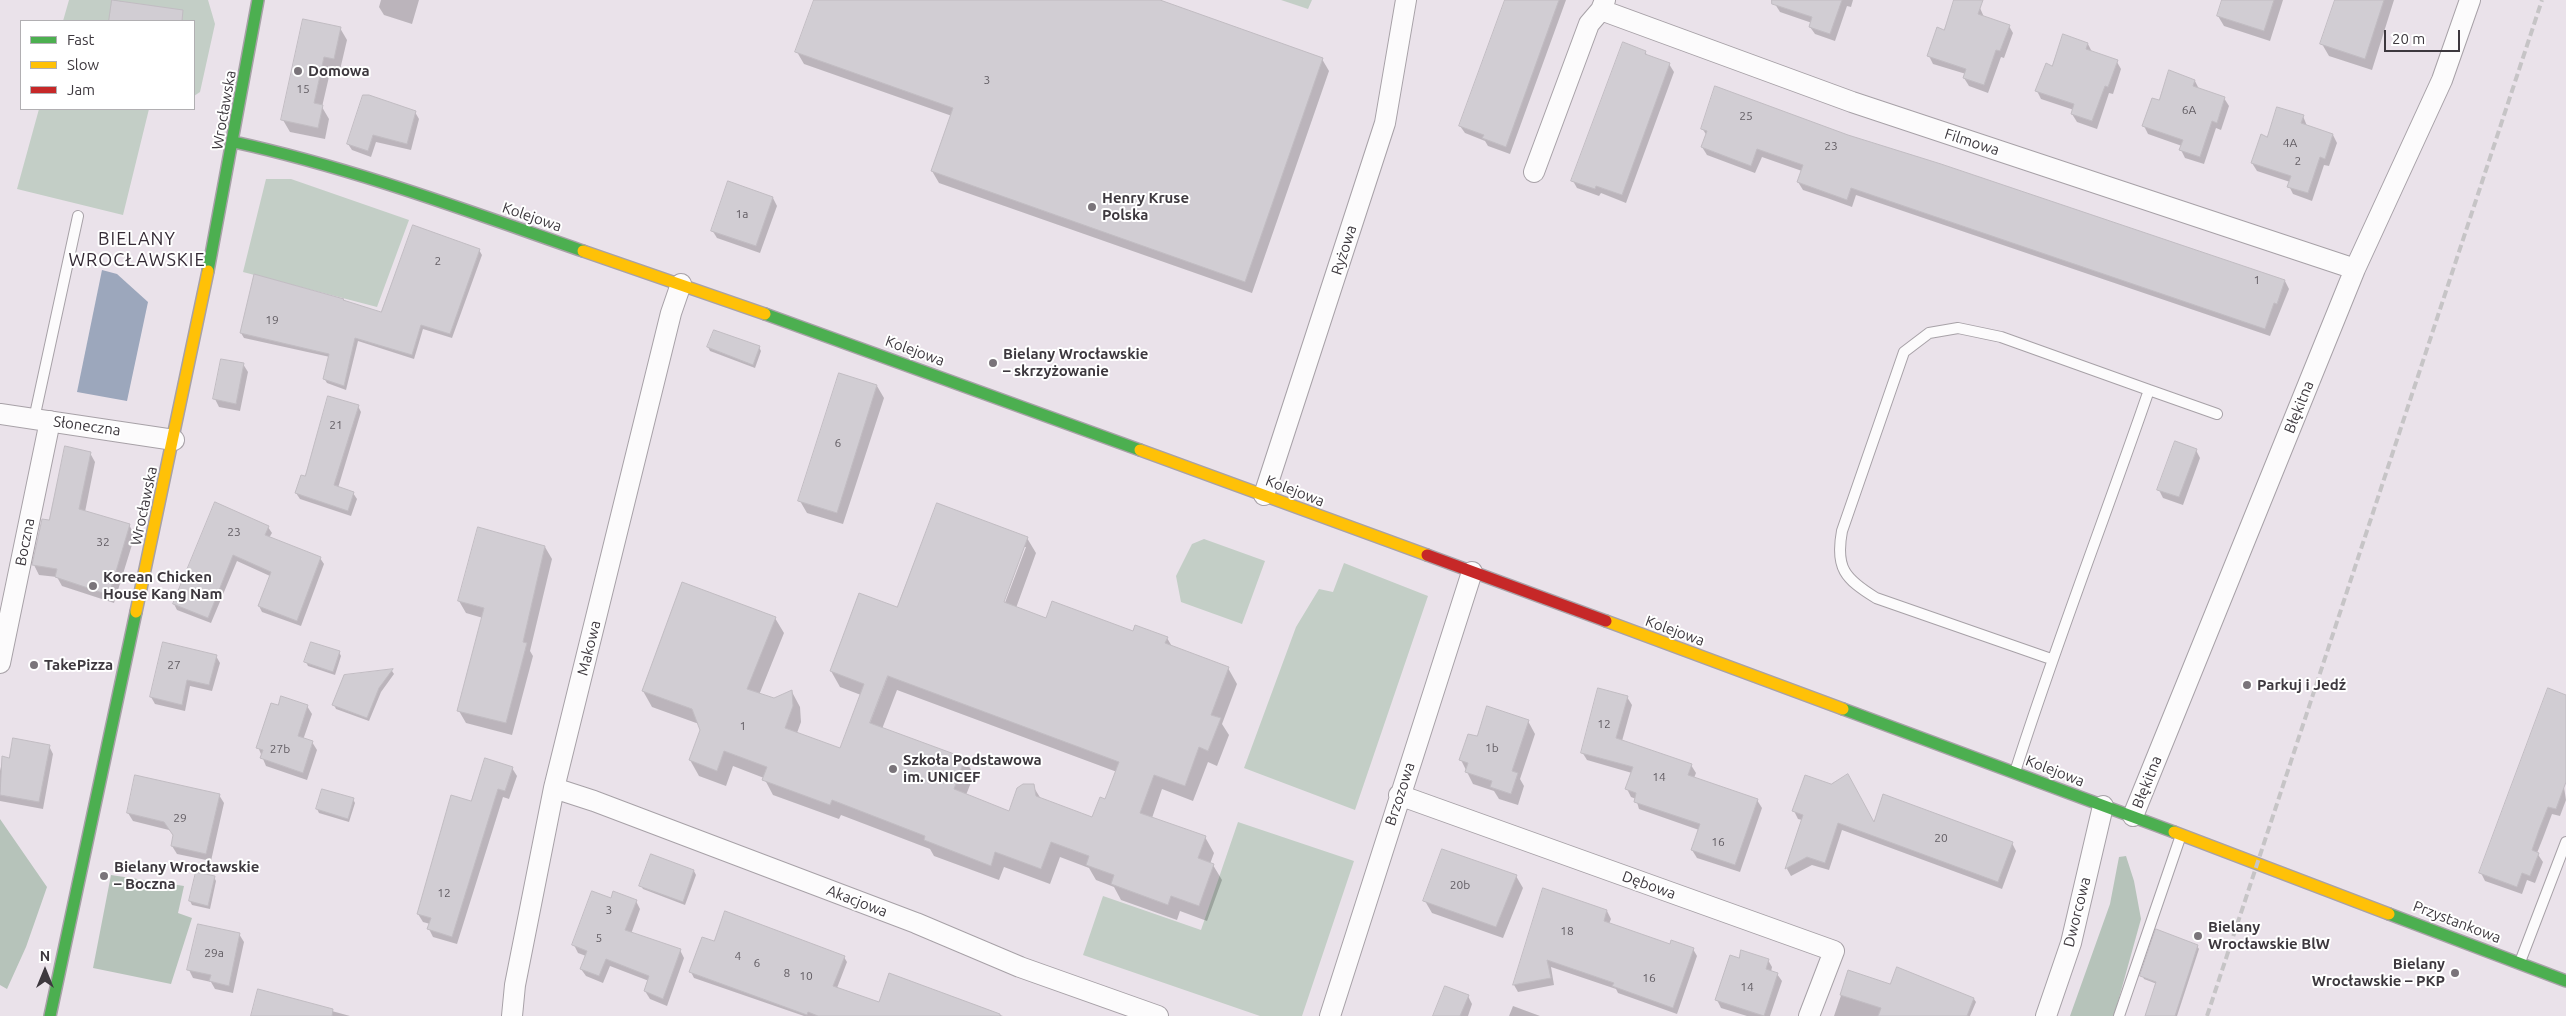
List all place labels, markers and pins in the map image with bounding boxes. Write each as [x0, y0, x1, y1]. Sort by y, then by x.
place label: Domowa [308, 62, 370, 80]
marker: Domowa [292, 65, 304, 77]
place label: Henry Kruse Polska [1102, 189, 1189, 224]
marker: Henry Kruse Polska [1086, 201, 1098, 213]
place label: Bielany Wrocławskie – skrzyżowanie [1003, 345, 1148, 380]
marker: Bielany Wrocławskie – skrzyżowanie [987, 357, 999, 369]
place label: Korean Chicken House Kang Nam [103, 568, 222, 603]
marker: Korean Chicken House Kang Nam [87, 580, 99, 592]
place label: TakePizza [44, 656, 113, 674]
marker: TakePizza [28, 659, 40, 671]
place label: Parkuj i Jedź [2257, 676, 2346, 694]
marker: Parkuj i Jedź [2241, 679, 2253, 691]
place label: Szkoła Podstawowa im. UNICEF [903, 751, 1042, 786]
marker: Szkoła Podstawowa im. UNICEF [887, 763, 899, 775]
place label: Bielany Wrocławskie – Boczna [114, 858, 259, 893]
marker: Bielany Wrocławskie – Boczna [98, 870, 110, 882]
place label: Bielany Wrocławskie BlW [2208, 918, 2330, 953]
marker: Bielany Wrocławskie BlW [2192, 930, 2204, 942]
place label: Bielany Wrocławskie – PKP [2312, 955, 2445, 990]
marker: Bielany Wrocławskie – PKP [2449, 967, 2461, 979]

